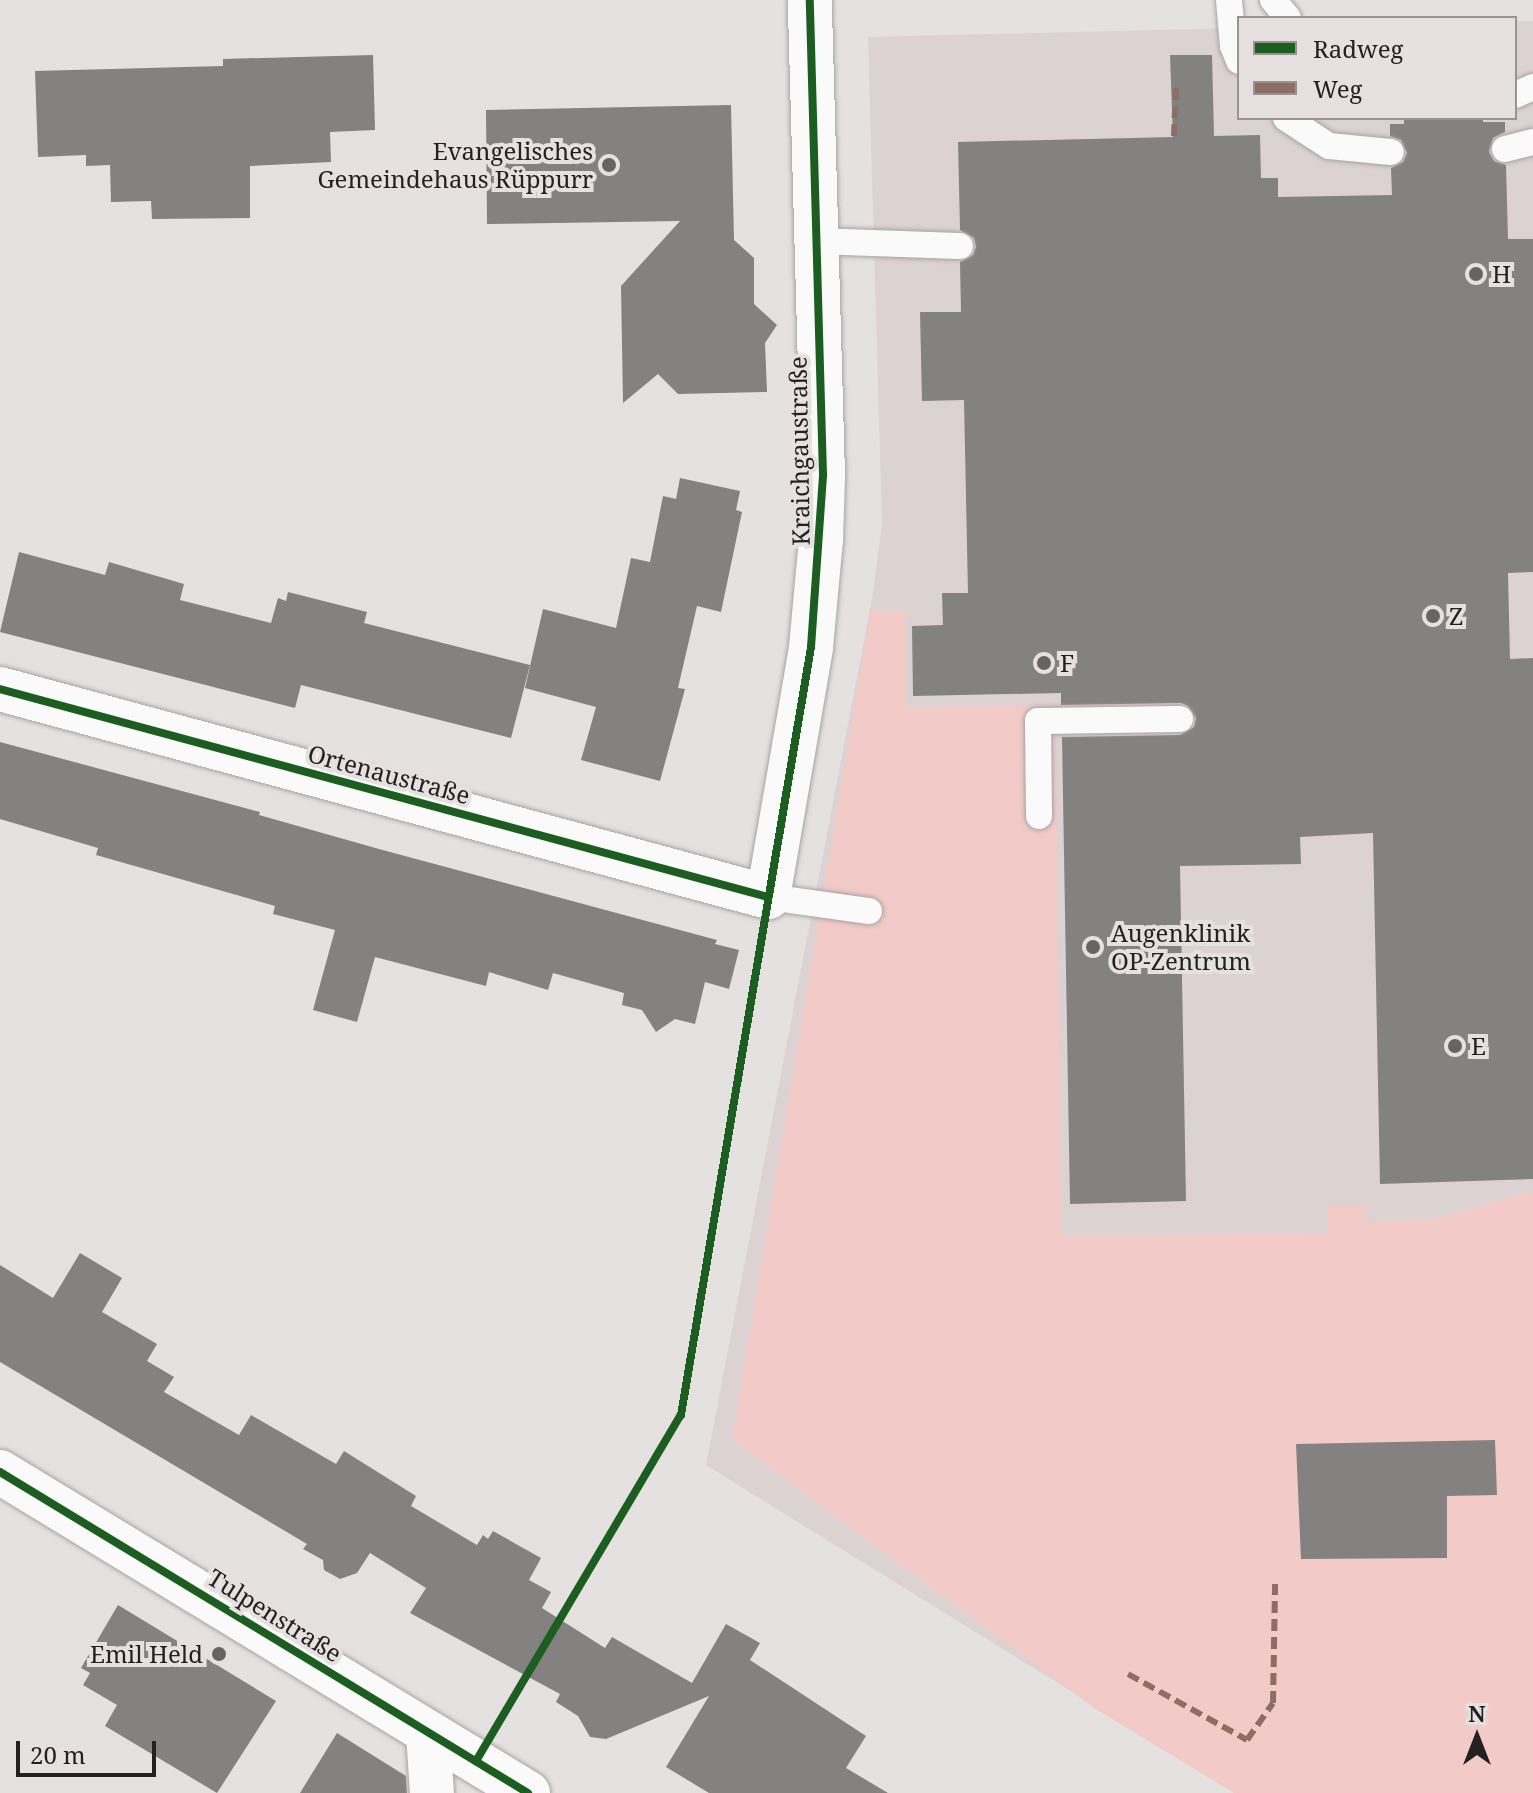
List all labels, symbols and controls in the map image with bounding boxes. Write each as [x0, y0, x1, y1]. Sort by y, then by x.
legend [1237, 16, 1517, 120]
text: Radweg [1313, 32, 1403, 65]
text: Weg [1313, 72, 1362, 105]
place label: Evangelisches Gemeindehaus Rüppurr [317, 137, 593, 193]
marker: Evangelisches Gemeindehaus Rüppurr [600, 156, 618, 174]
place label: H [1492, 260, 1511, 288]
marker: H [1467, 265, 1485, 283]
street label: Kraichgaustraße [783, 356, 815, 546]
place label: Z [1449, 602, 1463, 630]
marker: Z [1424, 607, 1442, 625]
place label: F [1060, 649, 1074, 677]
marker: F [1035, 654, 1053, 672]
street label: Ortenaustraße [305, 739, 473, 809]
place label: Augenklinik OP-Zentrum [1111, 919, 1251, 975]
marker: Augenklinik OP-Zentrum [1082, 936, 1104, 958]
place label: E [1471, 1032, 1486, 1060]
marker: E [1446, 1037, 1464, 1055]
street label: Tulpenstraße [203, 1562, 347, 1668]
place label: Emil Held [90, 1640, 203, 1668]
marker: Emil Held [210, 1645, 228, 1663]
north arrow [1437, 1697, 1517, 1777]
text: N [1468, 1698, 1486, 1728]
scale bar [20, 1725, 160, 1775]
text: 20 m [30, 1738, 86, 1771]

